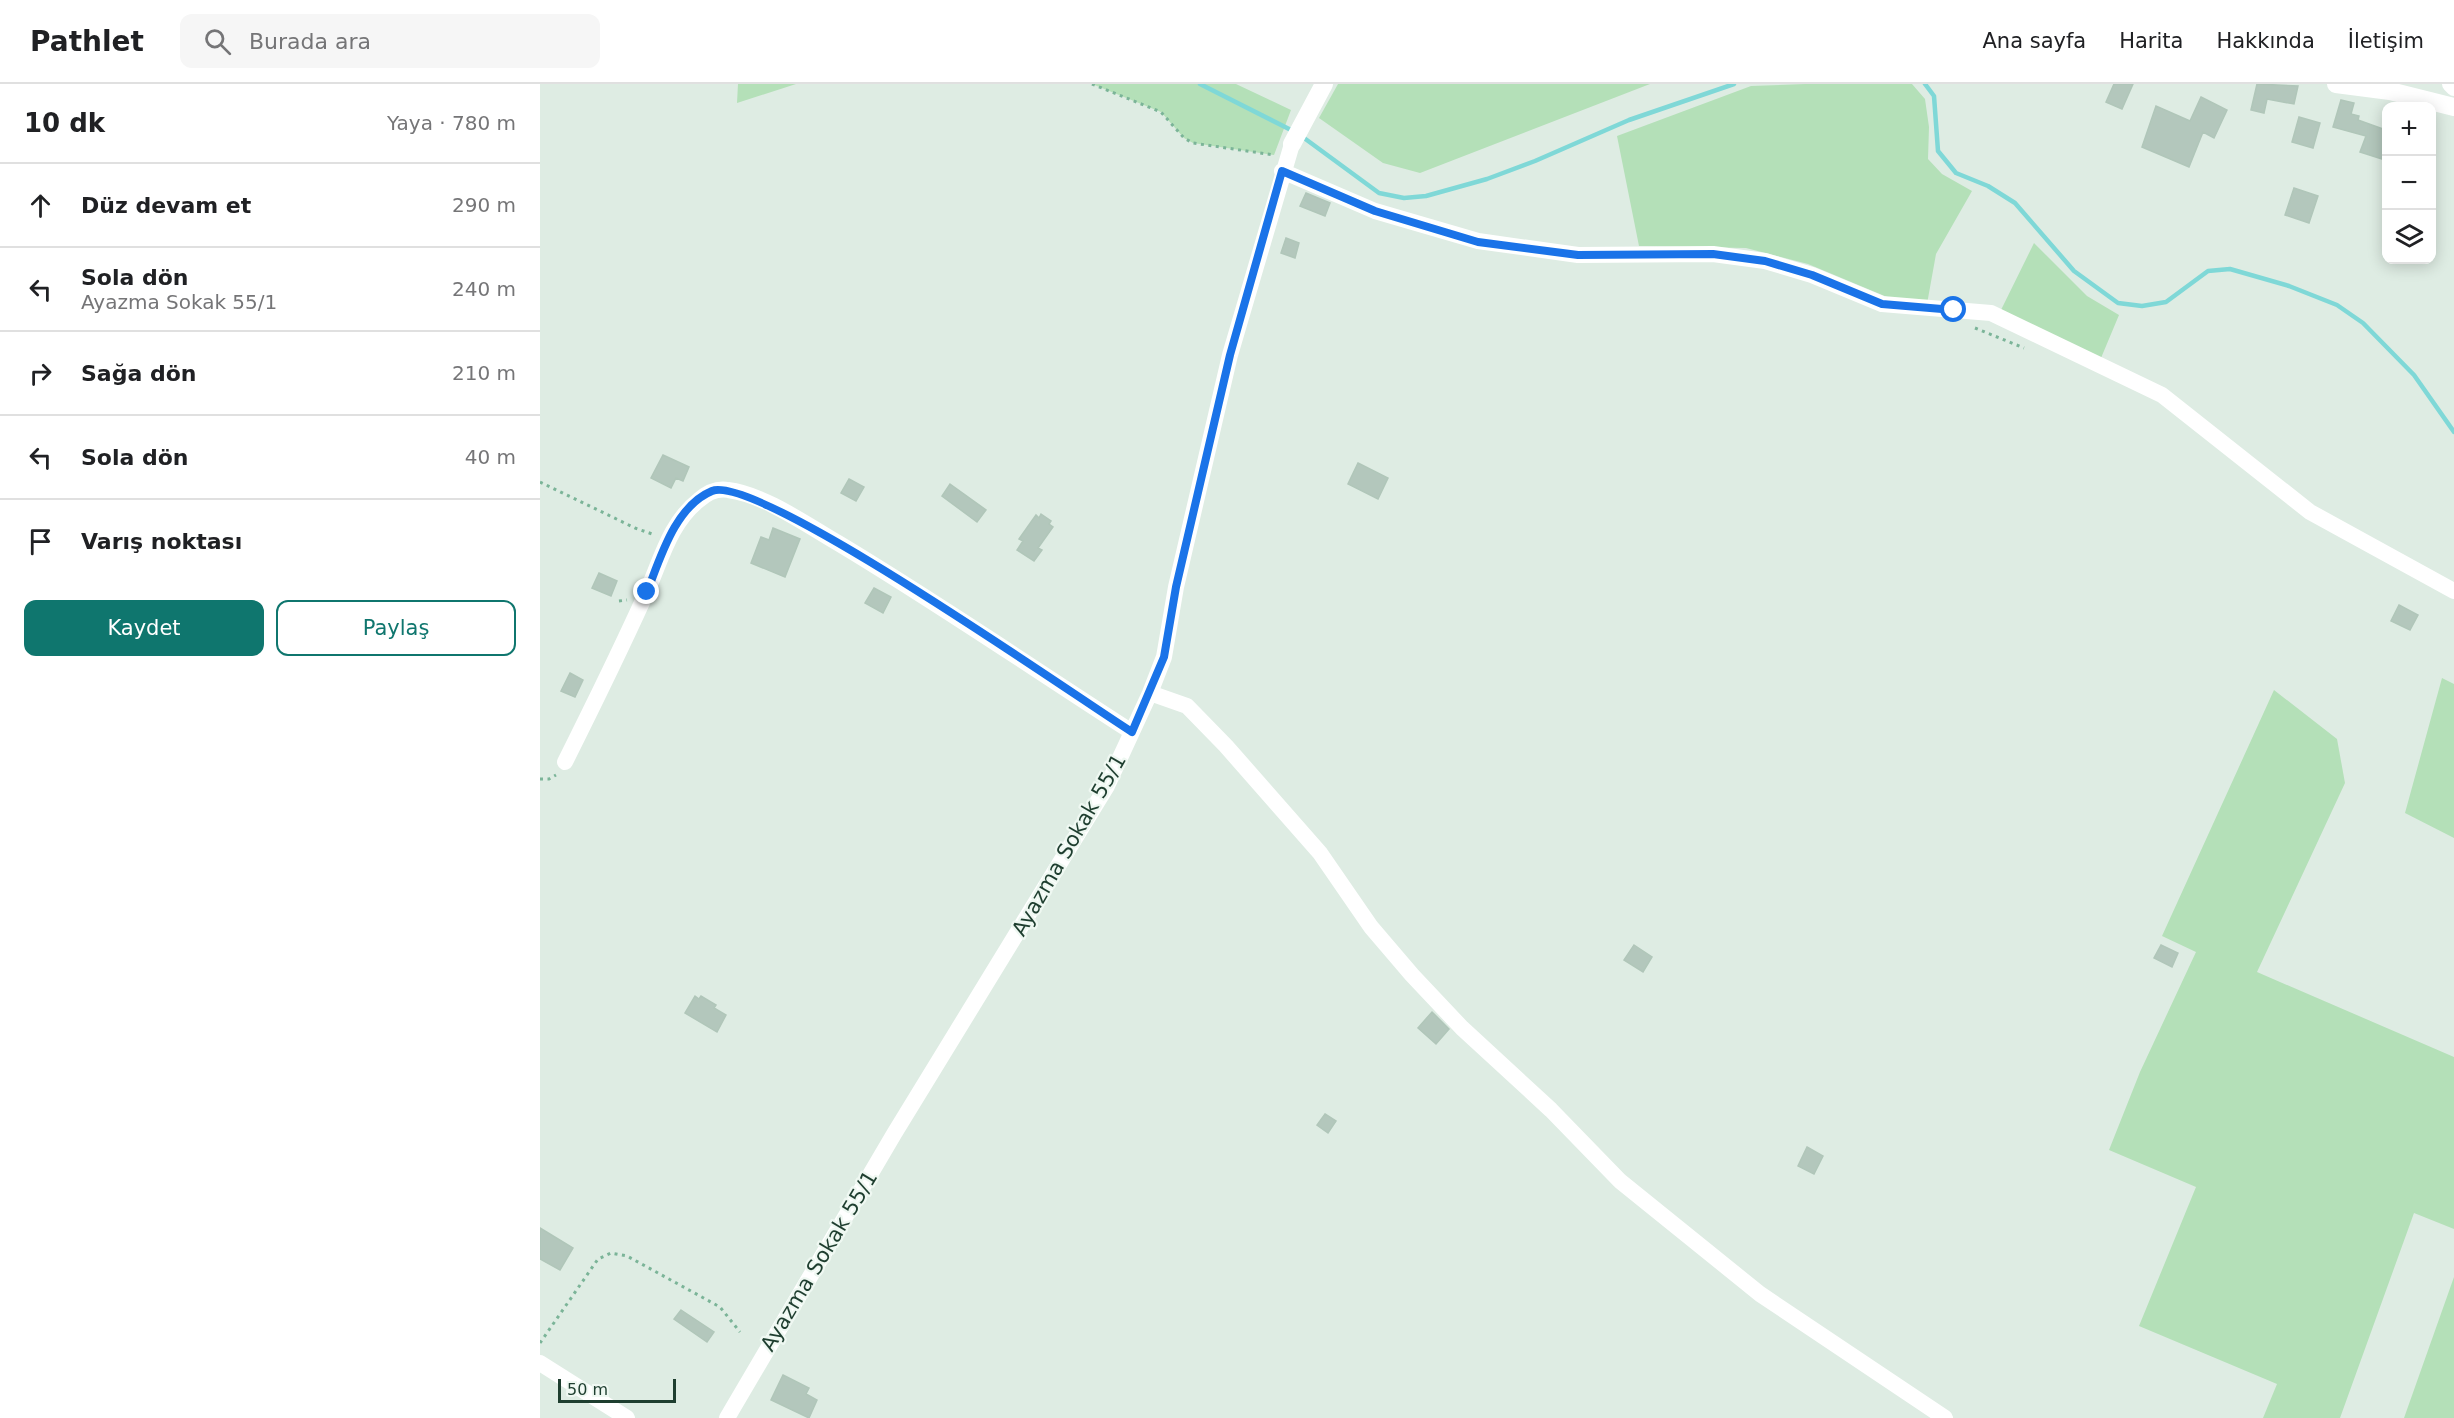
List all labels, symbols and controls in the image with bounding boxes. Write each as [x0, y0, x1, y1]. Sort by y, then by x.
search box [180, 14, 600, 68]
text: Pathlet [30, 25, 144, 58]
icon: search [201, 25, 234, 58]
text: Burada ara [249, 29, 371, 54]
text: Ana sayfa [1982, 29, 2086, 53]
text: Harita [2119, 29, 2183, 53]
text: Hakkında [2216, 29, 2315, 53]
text: İletişim [2348, 29, 2424, 53]
map controls [2382, 102, 2436, 264]
button: + [2382, 102, 2436, 156]
text: 10 dk [24, 108, 105, 138]
text: Yaya · 780 m [387, 111, 516, 135]
button: − [2382, 156, 2436, 210]
icon: ahead [24, 189, 57, 222]
text: Düz devam et [81, 193, 251, 218]
text: 290 m [452, 193, 516, 217]
button: layers [2382, 210, 2436, 264]
text: Sola dön [81, 265, 189, 290]
icon: left [24, 273, 57, 306]
text: 240 m [452, 277, 516, 301]
text: Ayazma Sokak 55/1 [81, 290, 277, 314]
route start [1940, 296, 1966, 322]
icon: right [24, 357, 57, 390]
text: Sağa dön [81, 361, 196, 386]
text: 210 m [452, 361, 516, 385]
icon: left [24, 441, 57, 474]
text: Sola dön [81, 445, 189, 470]
text: 40 m [465, 445, 516, 469]
icon: arrive [24, 525, 57, 558]
text: Varış noktası [81, 529, 242, 554]
route end [633, 578, 659, 604]
button: Kaydet [24, 600, 264, 656]
button: Paylaş [276, 600, 516, 656]
street label: Ayazma Sokak 55/1 [1007, 750, 1131, 940]
street label: Ayazma Sokak 55/1 [756, 1166, 882, 1356]
scale bar [558, 1376, 676, 1404]
text: 50 m [567, 1380, 608, 1399]

